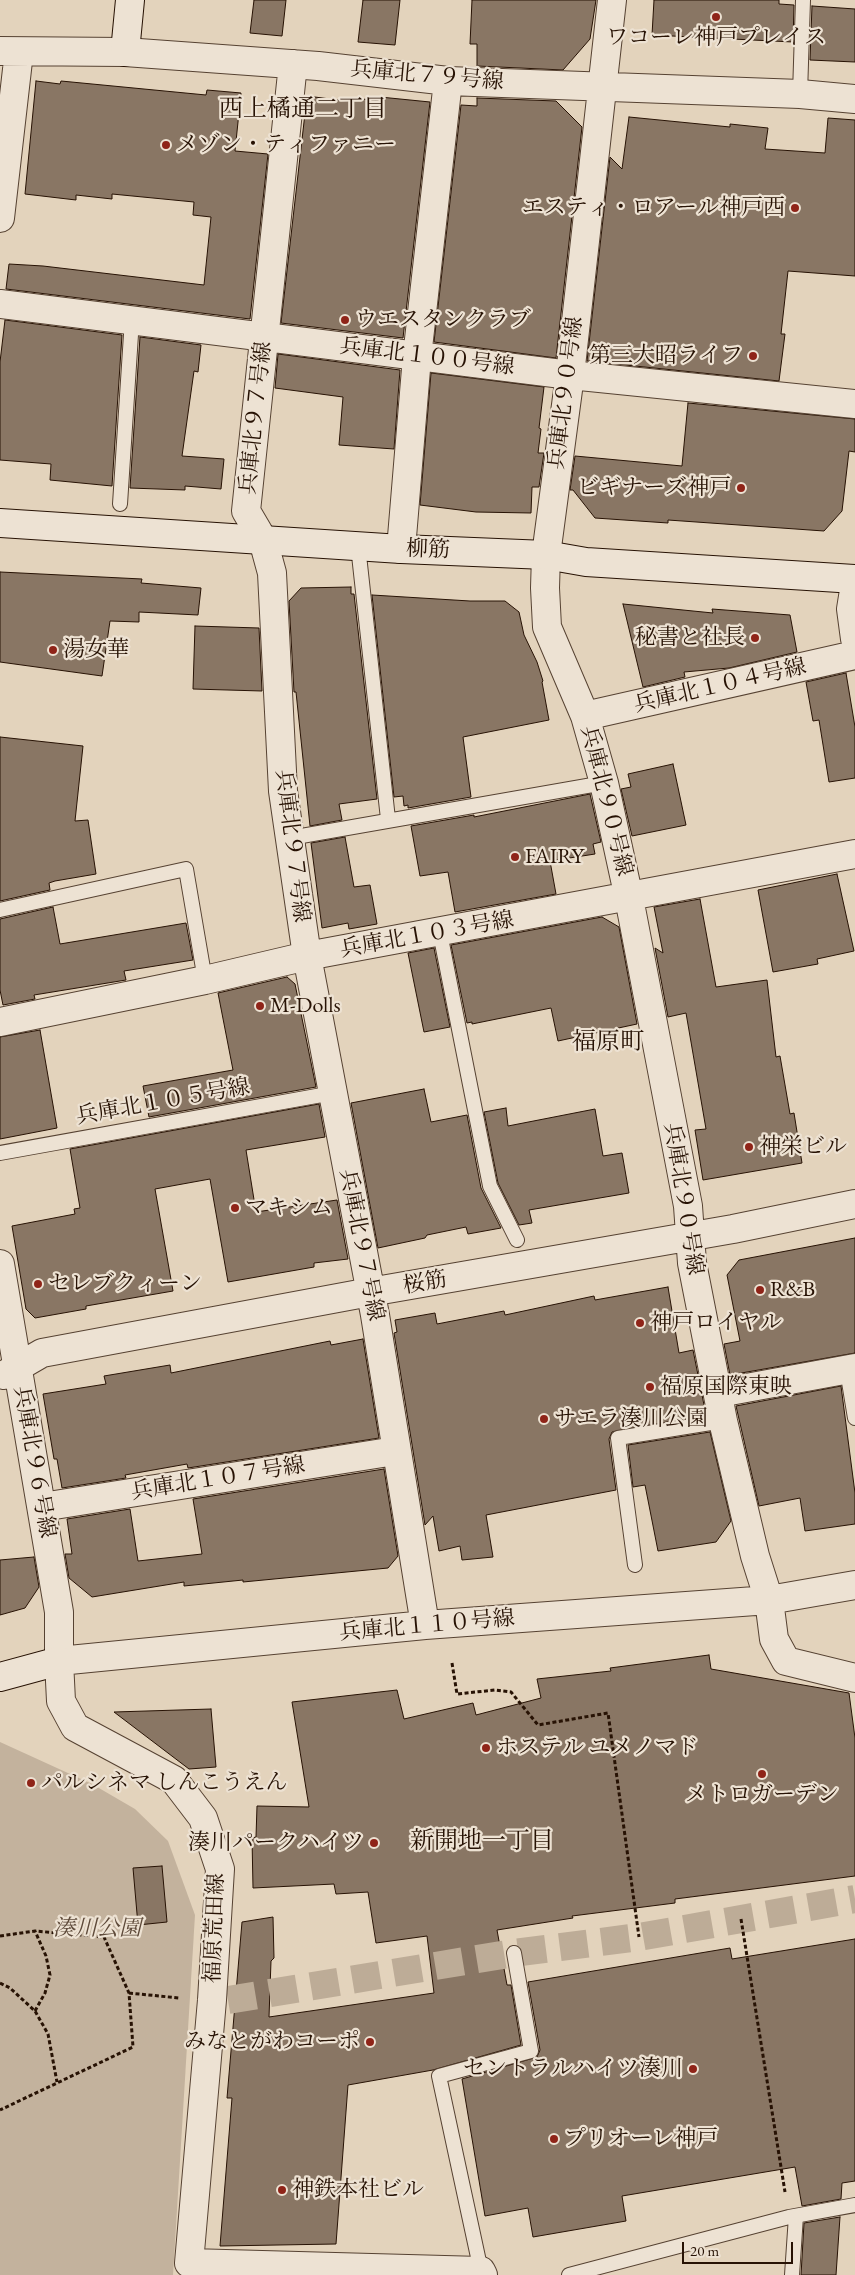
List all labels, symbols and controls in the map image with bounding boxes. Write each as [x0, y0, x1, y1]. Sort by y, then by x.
marker: ワコーレ神戸プレイス [710, 11, 722, 23]
place label: ワコーレ神戸プレイス [606, 25, 826, 51]
street label: 兵庫北７９号線 [349, 56, 505, 96]
district label: 西上橘通二丁目 [219, 95, 387, 123]
place label: メゾン・ティファニー [176, 132, 396, 158]
marker: メゾン・ティファニー [160, 139, 172, 151]
place label: エスティ・ロアール神戸西 [522, 195, 785, 221]
marker: エスティ・ロアール神戸西 [789, 202, 801, 214]
place label: ウエスタンクラブ [355, 307, 531, 333]
marker: ウエスタンクラブ [339, 314, 351, 326]
street label: 兵庫北９０号線 [544, 315, 588, 471]
street label: 兵庫北１００号線 [338, 333, 516, 381]
street label: 兵庫北９７号線 [235, 340, 277, 496]
place label: 第三大昭ライフ [589, 343, 743, 369]
marker: 第三大昭ライフ [747, 350, 759, 362]
place label: ビギナーズ神戸 [577, 475, 731, 501]
marker: ビギナーズ神戸 [735, 482, 747, 494]
street label: 柳筋 [406, 536, 450, 564]
place label: 秘書と社長 [635, 625, 745, 651]
marker: 秘書と社長 [749, 632, 761, 644]
place label: 湯女華 [63, 637, 129, 663]
marker: 湯女華 [47, 644, 59, 656]
street label: 兵庫北１０４号線 [631, 653, 809, 719]
street label: 兵庫北９０号線 [575, 723, 637, 879]
street label: 兵庫北９７号線 [270, 768, 314, 924]
place label: FAIRY [525, 844, 584, 870]
marker: FAIRY [509, 851, 521, 863]
street label: 兵庫北１０３号線 [338, 907, 516, 963]
place label: M-Dolls [270, 993, 341, 1019]
marker: M-Dolls [254, 1000, 266, 1012]
district label: 福原町 [572, 1028, 644, 1056]
street label: 兵庫北１０５号線 [74, 1074, 252, 1130]
street label: 兵庫北９０号線 [658, 1121, 708, 1277]
place label: 神栄ビル [759, 1134, 847, 1160]
marker: 神栄ビル [743, 1141, 755, 1153]
street label: 兵庫北９７号線 [333, 1167, 389, 1323]
place label: マキシム [245, 1195, 333, 1221]
marker: マキシム [229, 1202, 241, 1214]
street label: 桜筋 [401, 1266, 449, 1300]
place label: セレブクィーン [48, 1271, 202, 1297]
place label: R&B [770, 1277, 815, 1303]
marker: セレブクィーン [32, 1278, 44, 1290]
marker: R&B [754, 1284, 766, 1296]
place label: 神戸ロイヤル [650, 1310, 782, 1336]
marker: 神戸ロイヤル [634, 1317, 646, 1329]
place label: 福原国際東映 [660, 1374, 792, 1400]
marker: 福原国際東映 [644, 1381, 656, 1393]
street label: 兵庫北９６号線 [8, 1384, 60, 1540]
place label: サエラ湊川公園 [554, 1406, 708, 1432]
marker: サエラ湊川公園 [538, 1413, 550, 1425]
street label: 兵庫北１０７号線 [129, 1452, 307, 1506]
street label: 兵庫北１１０号線 [338, 1605, 516, 1647]
place label: ホステル ユメノマド [496, 1735, 698, 1761]
marker: ホステル ユメノマド [480, 1742, 492, 1754]
marker: メトロガーデン [756, 1768, 768, 1780]
place label: パルシネマ しんこうえん [41, 1770, 287, 1796]
marker: パルシネマ しんこうえん [25, 1777, 37, 1789]
place label: メトロガーデン [685, 1782, 839, 1808]
district label: 新開地一丁目 [410, 1827, 554, 1855]
place label: 湊川パークハイツ [188, 1830, 364, 1856]
marker: 湊川パークハイツ [368, 1837, 380, 1849]
street label: 福原荒田線 [200, 1873, 230, 1983]
park label: 湊川公園 [53, 1916, 141, 1942]
place label: みなとがわコーポ [184, 2029, 360, 2055]
marker: みなとがわコーポ [364, 2036, 376, 2048]
place label: セントラルハイツ湊川 [463, 2056, 683, 2082]
marker: セントラルハイツ湊川 [687, 2063, 699, 2075]
place label: プリオーレ神戸 [564, 2126, 718, 2152]
marker: プリオーレ神戸 [548, 2133, 560, 2145]
place label: 神鉄本社ビル [292, 2177, 424, 2203]
marker: 神鉄本社ビル [276, 2184, 288, 2196]
scale bar [685, 2232, 796, 2264]
text: 20 m [690, 2241, 719, 2260]

